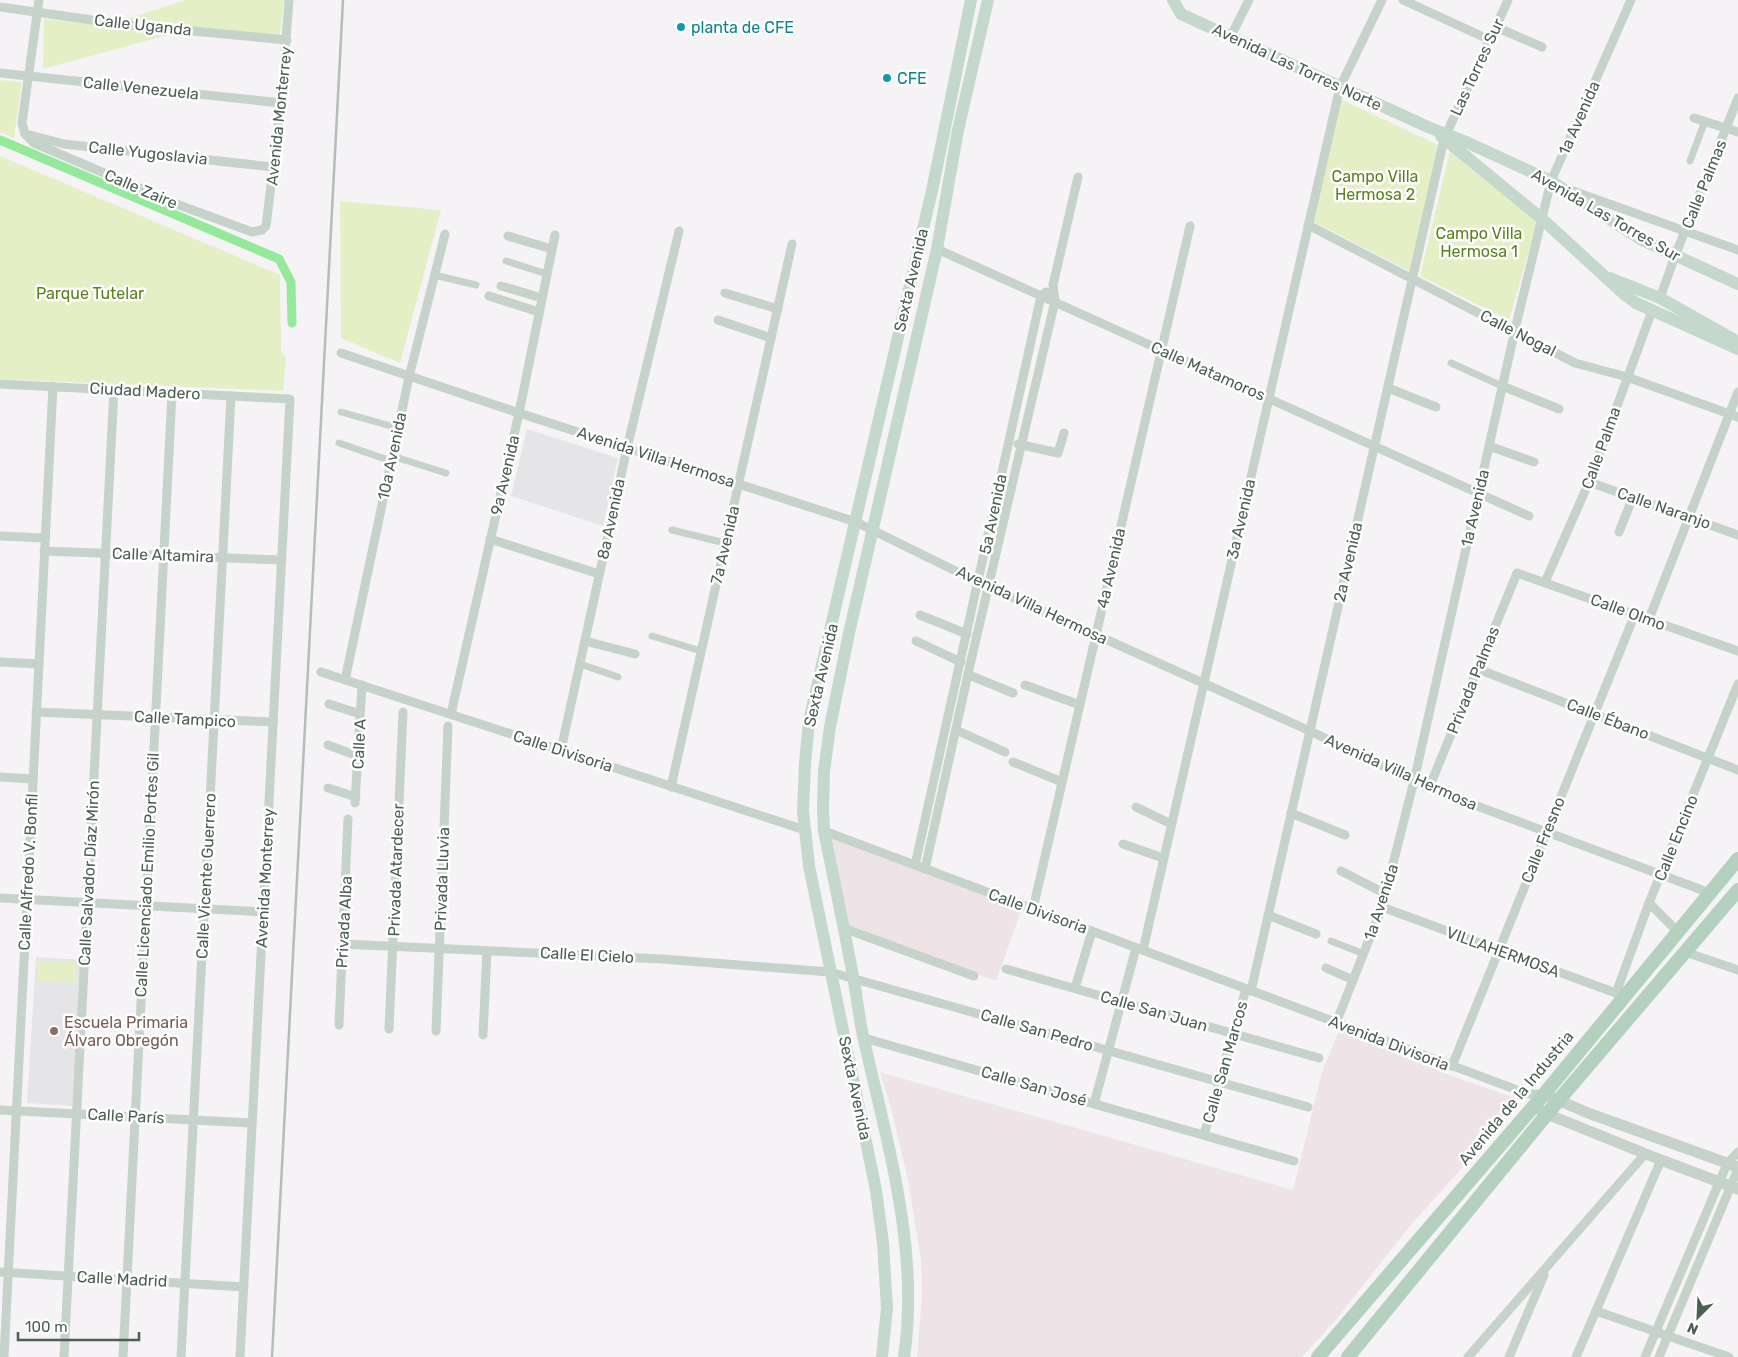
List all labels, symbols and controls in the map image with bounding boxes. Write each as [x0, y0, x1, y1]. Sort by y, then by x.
street label: Calle Uganda [93, 10, 193, 40]
street label: Las Torres Sur [1446, 15, 1508, 119]
place label: planta de CFE [691, 18, 794, 37]
street label: Avenida Las Torres Norte [1209, 19, 1385, 115]
marker: planta de CFE [675, 21, 687, 33]
street label: Avenida Monterrey [262, 45, 296, 186]
place label: CFE [897, 69, 927, 88]
street label: Calle Venezuela [82, 72, 200, 104]
marker: CFE [881, 72, 893, 84]
street label: 1a Avenida [1554, 78, 1604, 158]
street label: Calle Yugoslavia [88, 137, 208, 169]
street label: Calle Palmas [1678, 137, 1730, 231]
street label: Calle Zaire [102, 165, 180, 213]
street label: Avenida Las Torres Sur [1528, 165, 1684, 265]
park label: Campo Villa Hermosa 2 [1332, 167, 1418, 204]
park label: Campo Villa Hermosa 1 [1436, 224, 1522, 261]
street label: Sexta Avenida [890, 226, 932, 334]
park label: Parque Tutelar [36, 284, 144, 303]
street label: Calle Nogal [1477, 306, 1559, 360]
street label: Calle Matamoros [1148, 337, 1268, 405]
street label: Ciudad Madero [89, 379, 201, 403]
street label: Calle Palma [1577, 404, 1625, 492]
street label: 10a Avenida [373, 410, 411, 502]
street label: Avenida Villa Hermosa [575, 422, 737, 492]
street label: 9a Avenida [487, 433, 523, 517]
street label: 1a Avenida [1457, 467, 1493, 549]
street label: 5a Avenida [975, 472, 1011, 556]
street label: 8a Avenida [593, 477, 629, 561]
street label: 3a Avenida [1223, 477, 1259, 561]
street label: Calle Naranjo [1615, 483, 1713, 533]
street label: 7a Avenida [707, 504, 743, 586]
street label: 2a Avenida [1330, 520, 1366, 604]
street label: 4a Avenida [1093, 526, 1129, 610]
street label: Calle Altamira [112, 544, 214, 566]
street label: Avenida Villa Hermosa [953, 562, 1111, 648]
street label: Calle Olmo [1588, 590, 1668, 634]
street label: Sexta Avenida [800, 621, 842, 729]
street label: Privada Palmas [1443, 624, 1503, 736]
street label: Calle Ébano [1564, 695, 1652, 743]
street label: Calle Tampico [134, 707, 236, 731]
street label: Calle A [348, 718, 370, 770]
street label: Calle Divisoria [511, 726, 615, 776]
street label: Avenida Villa Hermosa [1322, 730, 1480, 814]
street label: Calle Licenciado Emilio Portes Gil [131, 752, 163, 998]
street label: Calle Salvador Díaz Mirón [75, 780, 103, 966]
street label: Calle Encino [1650, 792, 1702, 884]
street label: Calle Alfredo V. Bonfil [14, 793, 42, 951]
street label: Calle Vicente Guerrero [192, 793, 220, 959]
street label: Calle Fresno [1517, 794, 1569, 886]
street label: Privada Atardecer [384, 803, 408, 937]
street label: Avenida Monterrey [252, 808, 278, 948]
street label: Privada Lluvia [431, 827, 453, 931]
street label: 1a Avenida [1360, 862, 1402, 942]
street label: Privada Alba [332, 875, 356, 969]
street label: Calle Divisoria [986, 884, 1090, 938]
street label: VILLAHERMOSA [1444, 923, 1563, 981]
street label: Calle El Cielo [539, 943, 635, 967]
street label: Calle San Juan [1098, 987, 1210, 1035]
street label: Calle San Marcos [1198, 999, 1252, 1125]
street label: Calle San Pedro [978, 1005, 1096, 1055]
street label: Avenida Divisoria [1326, 1011, 1452, 1075]
place label: Escuela Primaria Álvaro Obregón [64, 1013, 188, 1050]
marker: Escuela Primaria Álvaro Obregón [48, 1025, 60, 1037]
street label: Avenida de la Industria [1454, 1027, 1578, 1169]
street label: Sexta Avenida [835, 1034, 875, 1142]
street label: Calle San José [979, 1062, 1089, 1110]
street label: Calle París [87, 1104, 165, 1128]
street label: Calle Madrid [76, 1267, 168, 1291]
north arrow [1673, 1292, 1723, 1342]
scale bar [18, 1310, 139, 1342]
text: 100 m [25, 1318, 67, 1336]
text: N [1685, 1319, 1701, 1338]

